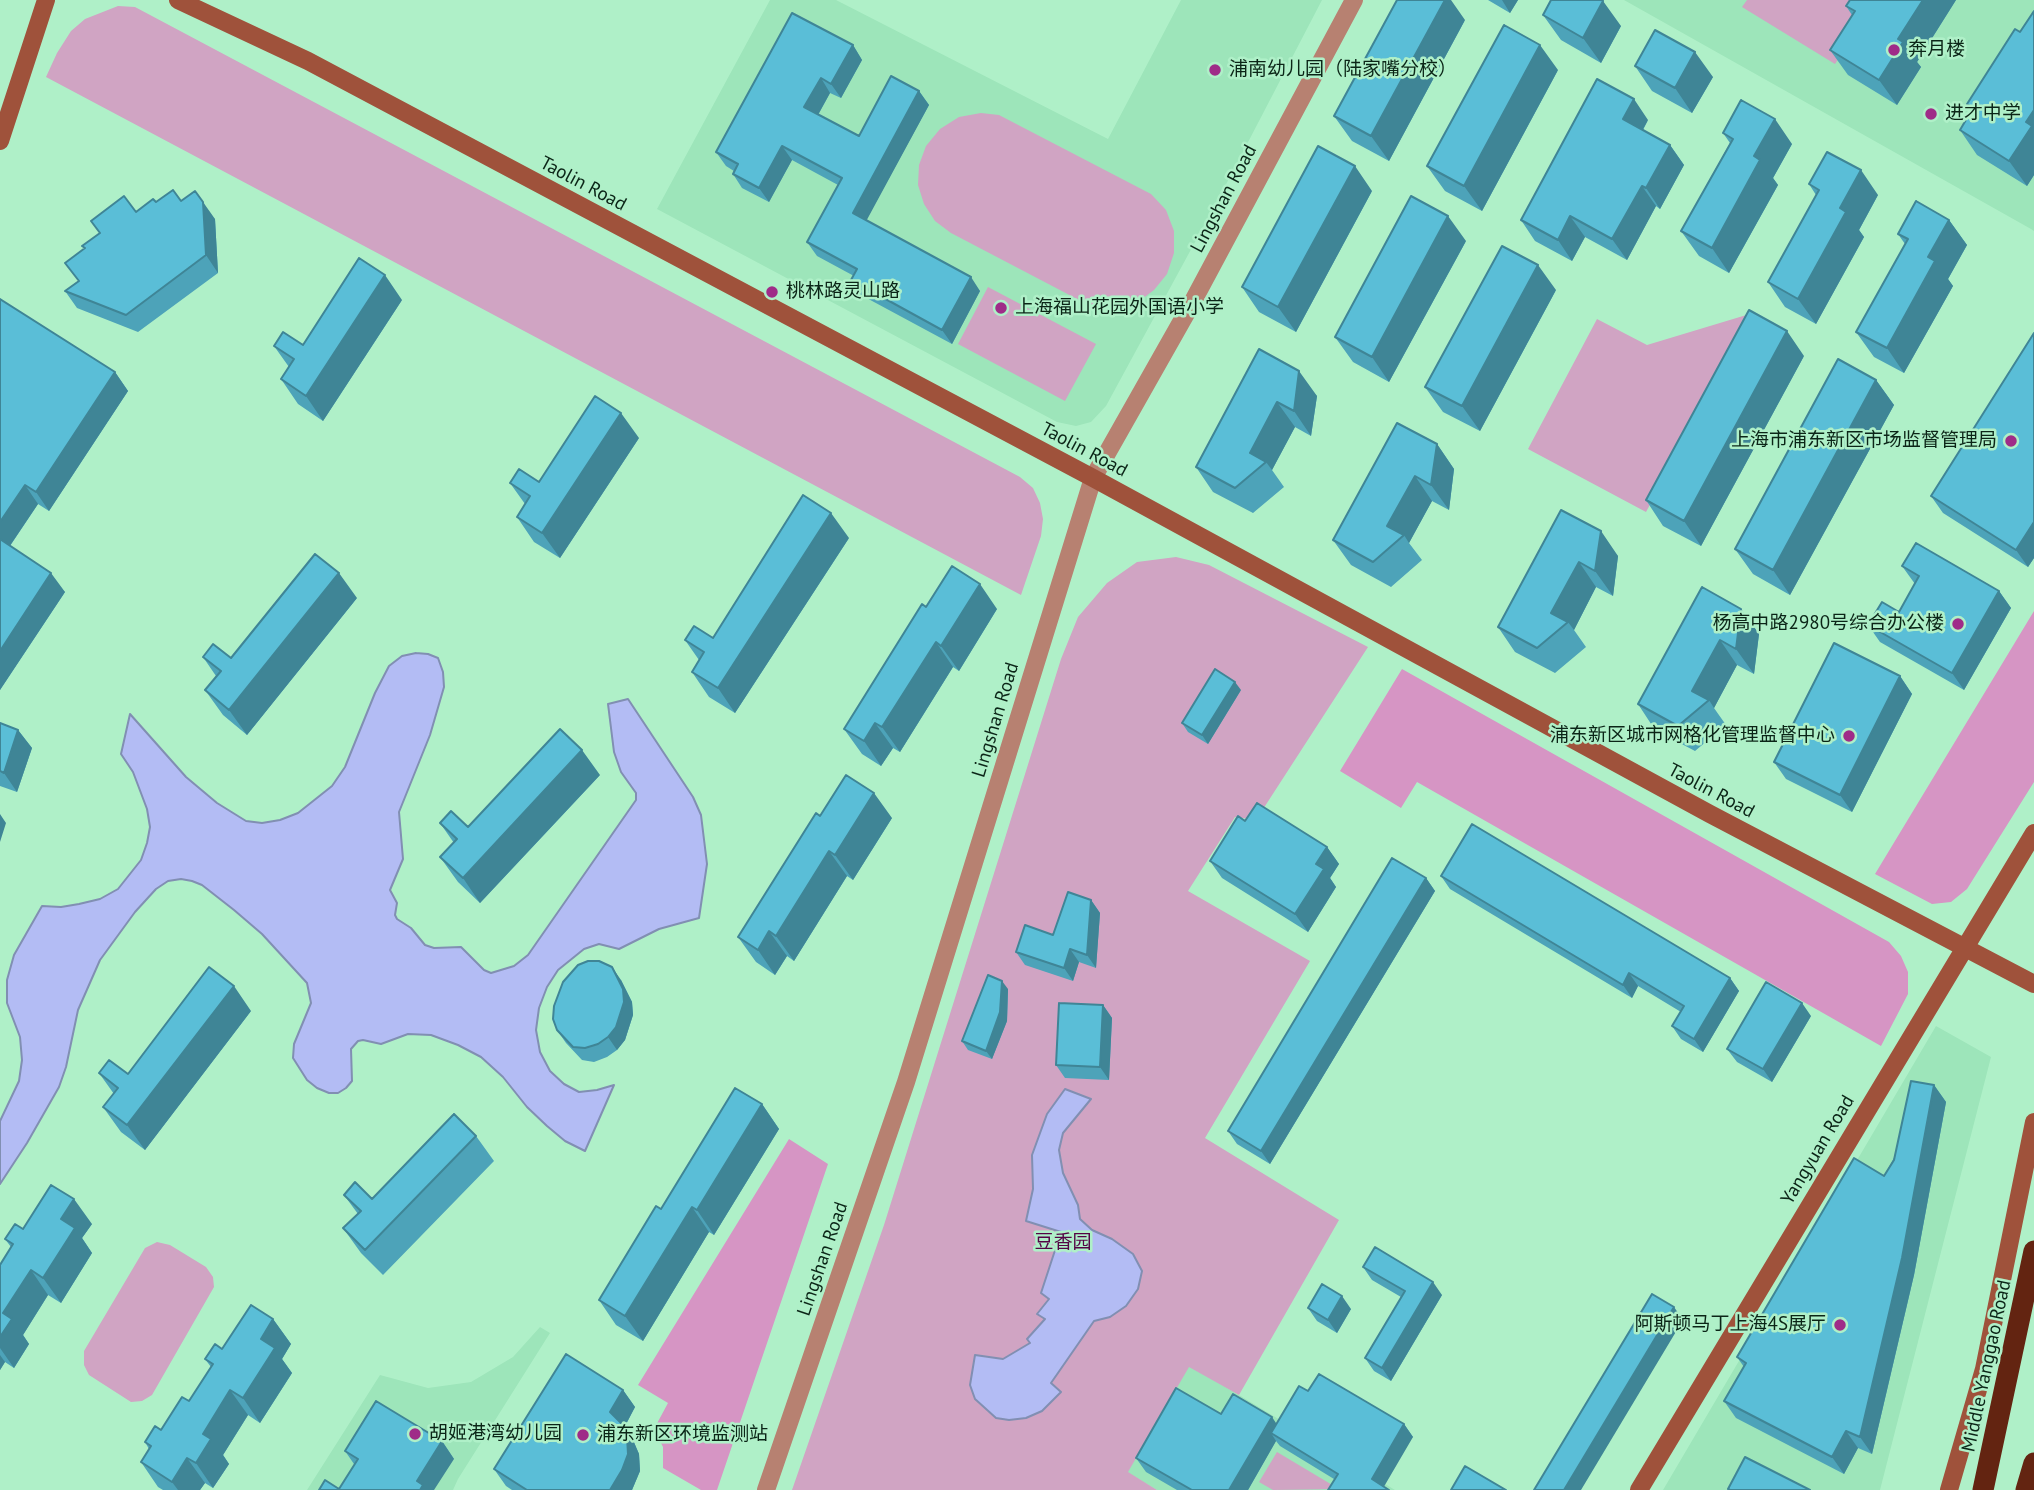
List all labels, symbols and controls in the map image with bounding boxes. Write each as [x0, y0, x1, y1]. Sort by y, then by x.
place label: 奔月楼 [1908, 39, 1965, 61]
marker: 奔月楼 [1886, 42, 1902, 58]
place label: 浦南幼儿园（陆家嘴分校） [1229, 59, 1457, 81]
marker: 浦南幼儿园（陆家嘴分校） [1207, 62, 1223, 78]
place label: 进才中学 [1945, 103, 2021, 125]
marker: 进才中学 [1923, 106, 1939, 122]
street label: Lingshan Road [1186, 141, 1262, 257]
street label: Taolin Road [536, 152, 630, 216]
place label: 桃林路灵山路 [786, 281, 900, 303]
marker: 桃林路灵山路 [764, 284, 780, 300]
place label: 上海福山花园外国语小学 [1015, 297, 1224, 319]
marker: 上海福山花园外国语小学 [993, 300, 1009, 316]
street label: Taolin Road [1037, 418, 1131, 482]
place label: 上海市浦东新区市场监督管理局 [1731, 430, 1997, 452]
marker: 上海市浦东新区市场监督管理局 [2003, 433, 2019, 449]
place label: 杨高中路2980号综合办公楼 [1713, 613, 1944, 635]
marker: 杨高中路2980号综合办公楼 [1950, 616, 1966, 632]
street label: Lingshan Road [968, 660, 1024, 780]
place label: 浦东新区城市网格化管理监督中心 [1550, 725, 1835, 747]
marker: 浦东新区城市网格化管理监督中心 [1841, 728, 1857, 744]
street label: Taolin Road [1664, 759, 1758, 823]
street label: Yangyuan Road [1776, 1091, 1860, 1209]
street label: Lingshan Road [793, 1199, 853, 1319]
park label: 豆香园 [1035, 1232, 1091, 1254]
street label: Middle Yanggao Road [1958, 1278, 2016, 1454]
place label: 阿斯顿马丁上海4S展厅 [1635, 1314, 1826, 1336]
marker: 阿斯顿马丁上海4S展厅 [1832, 1317, 1848, 1333]
place label: 胡姬港湾幼儿园 [429, 1423, 562, 1445]
place label: 浦东新区环境监测站 [597, 1424, 768, 1446]
marker: 胡姬港湾幼儿园 [407, 1426, 423, 1442]
marker: 浦东新区环境监测站 [575, 1427, 591, 1443]

